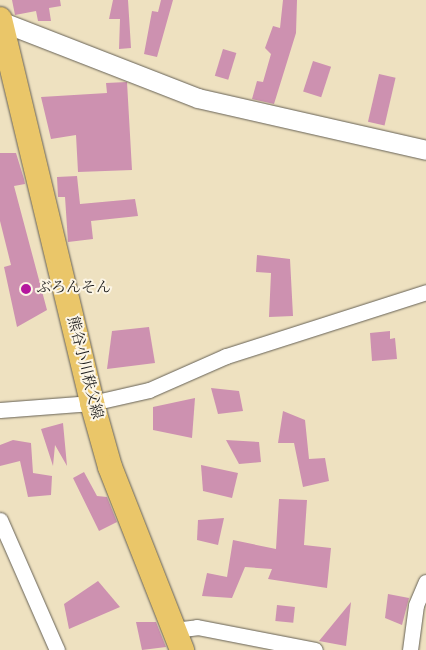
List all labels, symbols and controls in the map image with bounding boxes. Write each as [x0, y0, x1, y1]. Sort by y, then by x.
place label: ぶろんそん [36, 280, 111, 298]
marker: ぶろんそん [20, 283, 32, 295]
street label: 熊谷小川秩父線 [63, 315, 105, 421]

